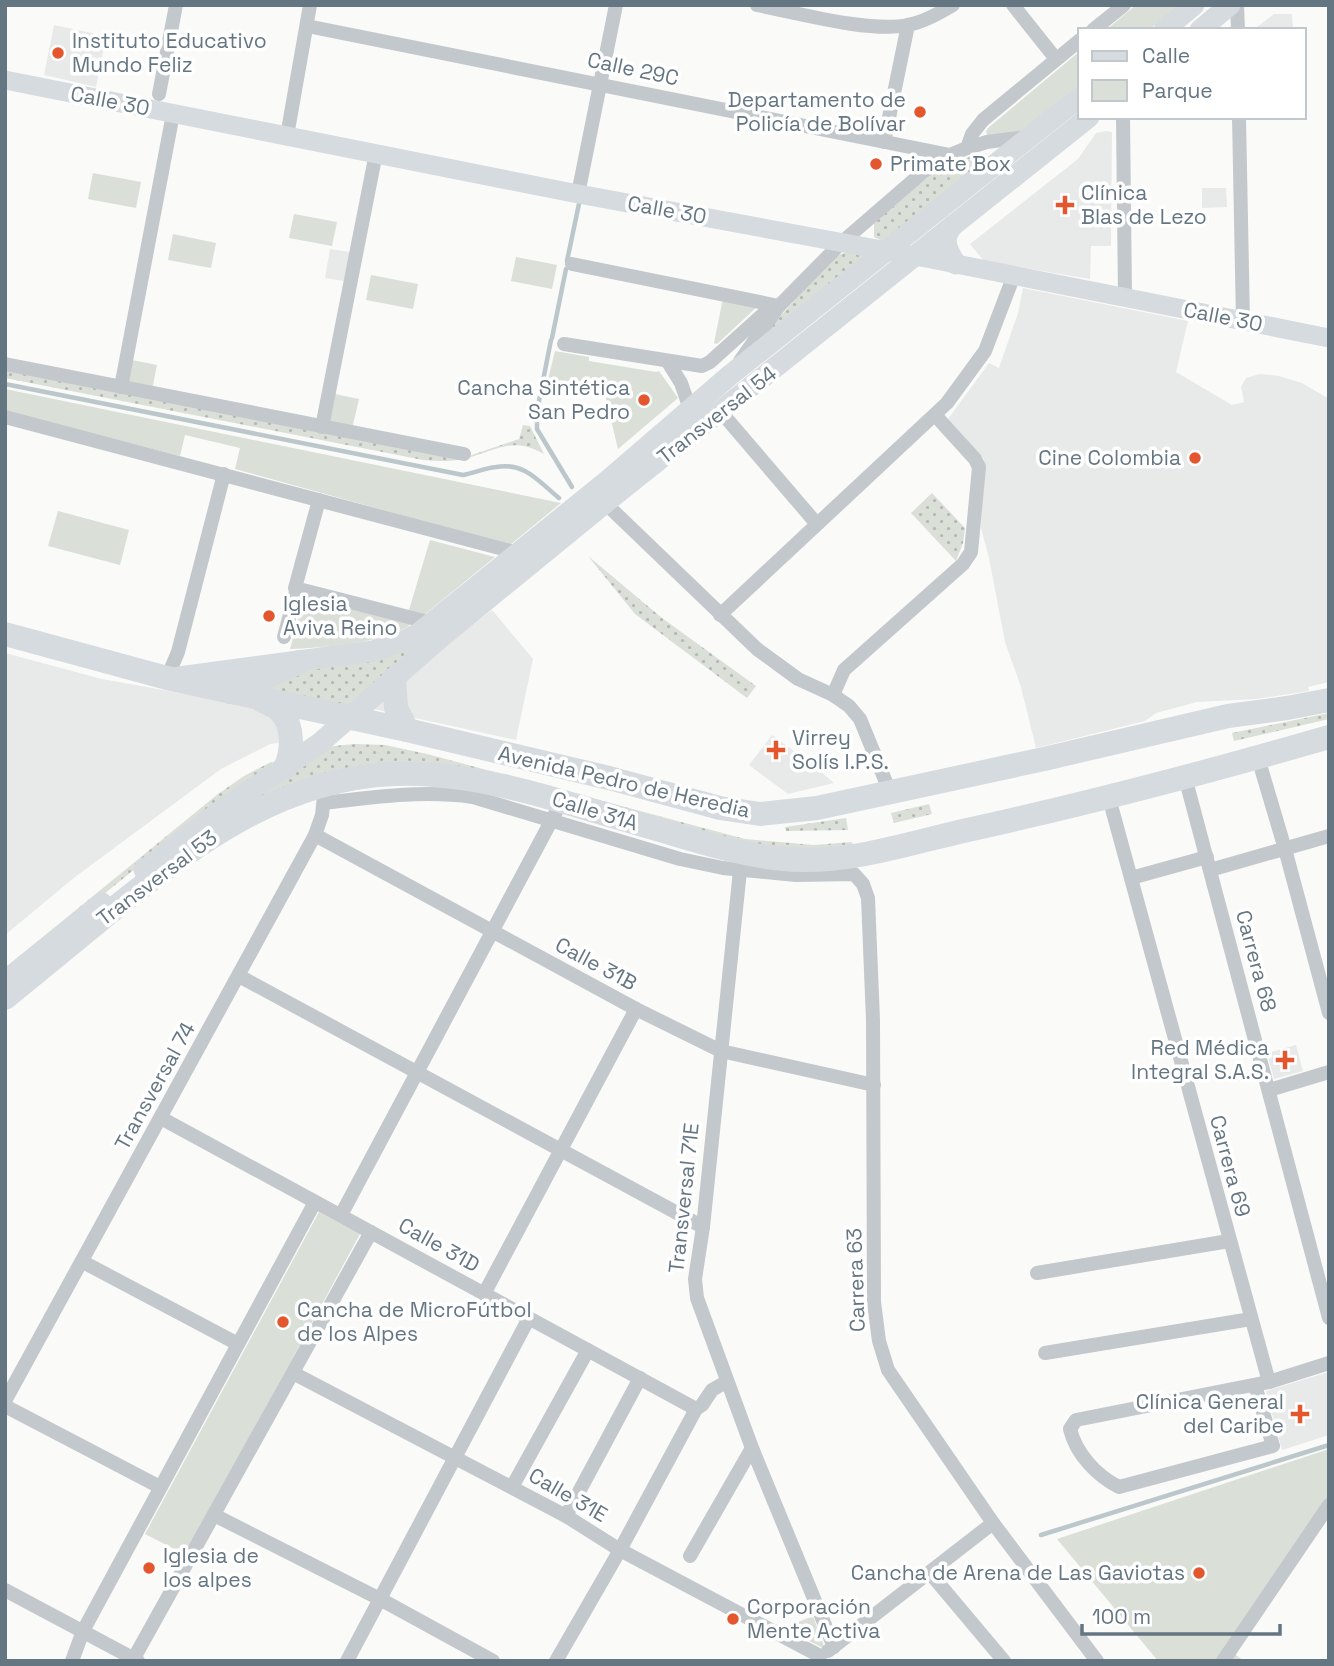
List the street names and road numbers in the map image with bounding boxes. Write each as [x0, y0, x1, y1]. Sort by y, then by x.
street label: Calle 29C [585, 46, 681, 91]
street label: Calle 30 [68, 80, 152, 121]
street label: Calle 30 [625, 189, 709, 230]
street label: Calle 30 [1181, 296, 1265, 337]
street label: Transversal 54 [652, 360, 782, 470]
street label: Avenida Pedro de Heredia [496, 739, 753, 824]
street label: Calle 31A [549, 785, 641, 836]
street label: Transversal 53 [91, 824, 222, 932]
street label: Carrera 68 [1230, 907, 1283, 1015]
street label: Calle 31B [551, 931, 642, 996]
street label: Transversal 74 [108, 1017, 201, 1155]
street label: Carrera 69 [1204, 1112, 1257, 1220]
street label: Transversal 71E [662, 1122, 705, 1274]
street label: Calle 31D [394, 1211, 485, 1278]
street label: Carrera 63 [840, 1228, 871, 1332]
street label: Calle 31E [524, 1461, 613, 1528]

